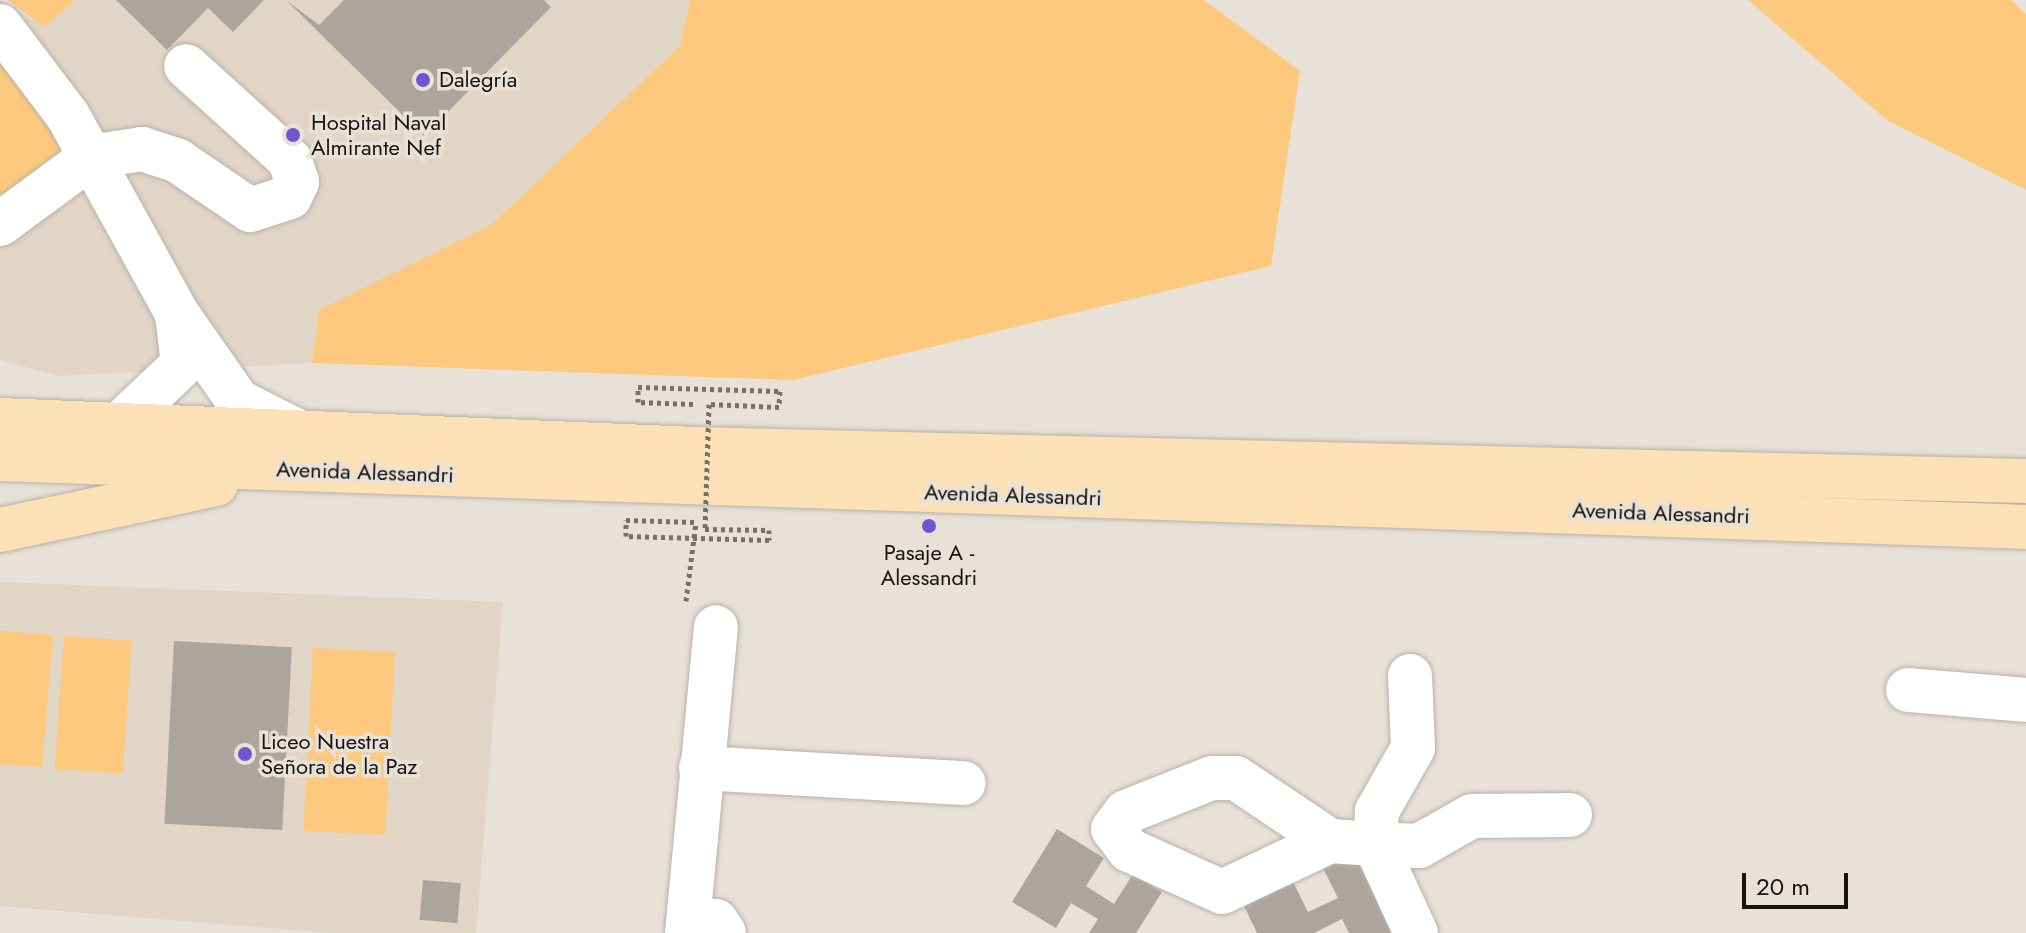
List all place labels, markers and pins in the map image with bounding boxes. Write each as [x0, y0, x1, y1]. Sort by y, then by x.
place label: Dalegría [439, 67, 517, 93]
marker: Dalegría [414, 71, 432, 89]
place label: Hospital Naval Almirante Nef [311, 109, 446, 160]
marker: Hospital Naval Almirante Nef [282, 124, 304, 146]
marker: Pasaje A - Alessandri [920, 517, 938, 535]
place label: Pasaje A - Alessandri [881, 539, 977, 590]
place label: Liceo Nuestra Señora de la Paz [261, 728, 417, 780]
marker: Liceo Nuestra Señora de la Paz [236, 745, 254, 763]

